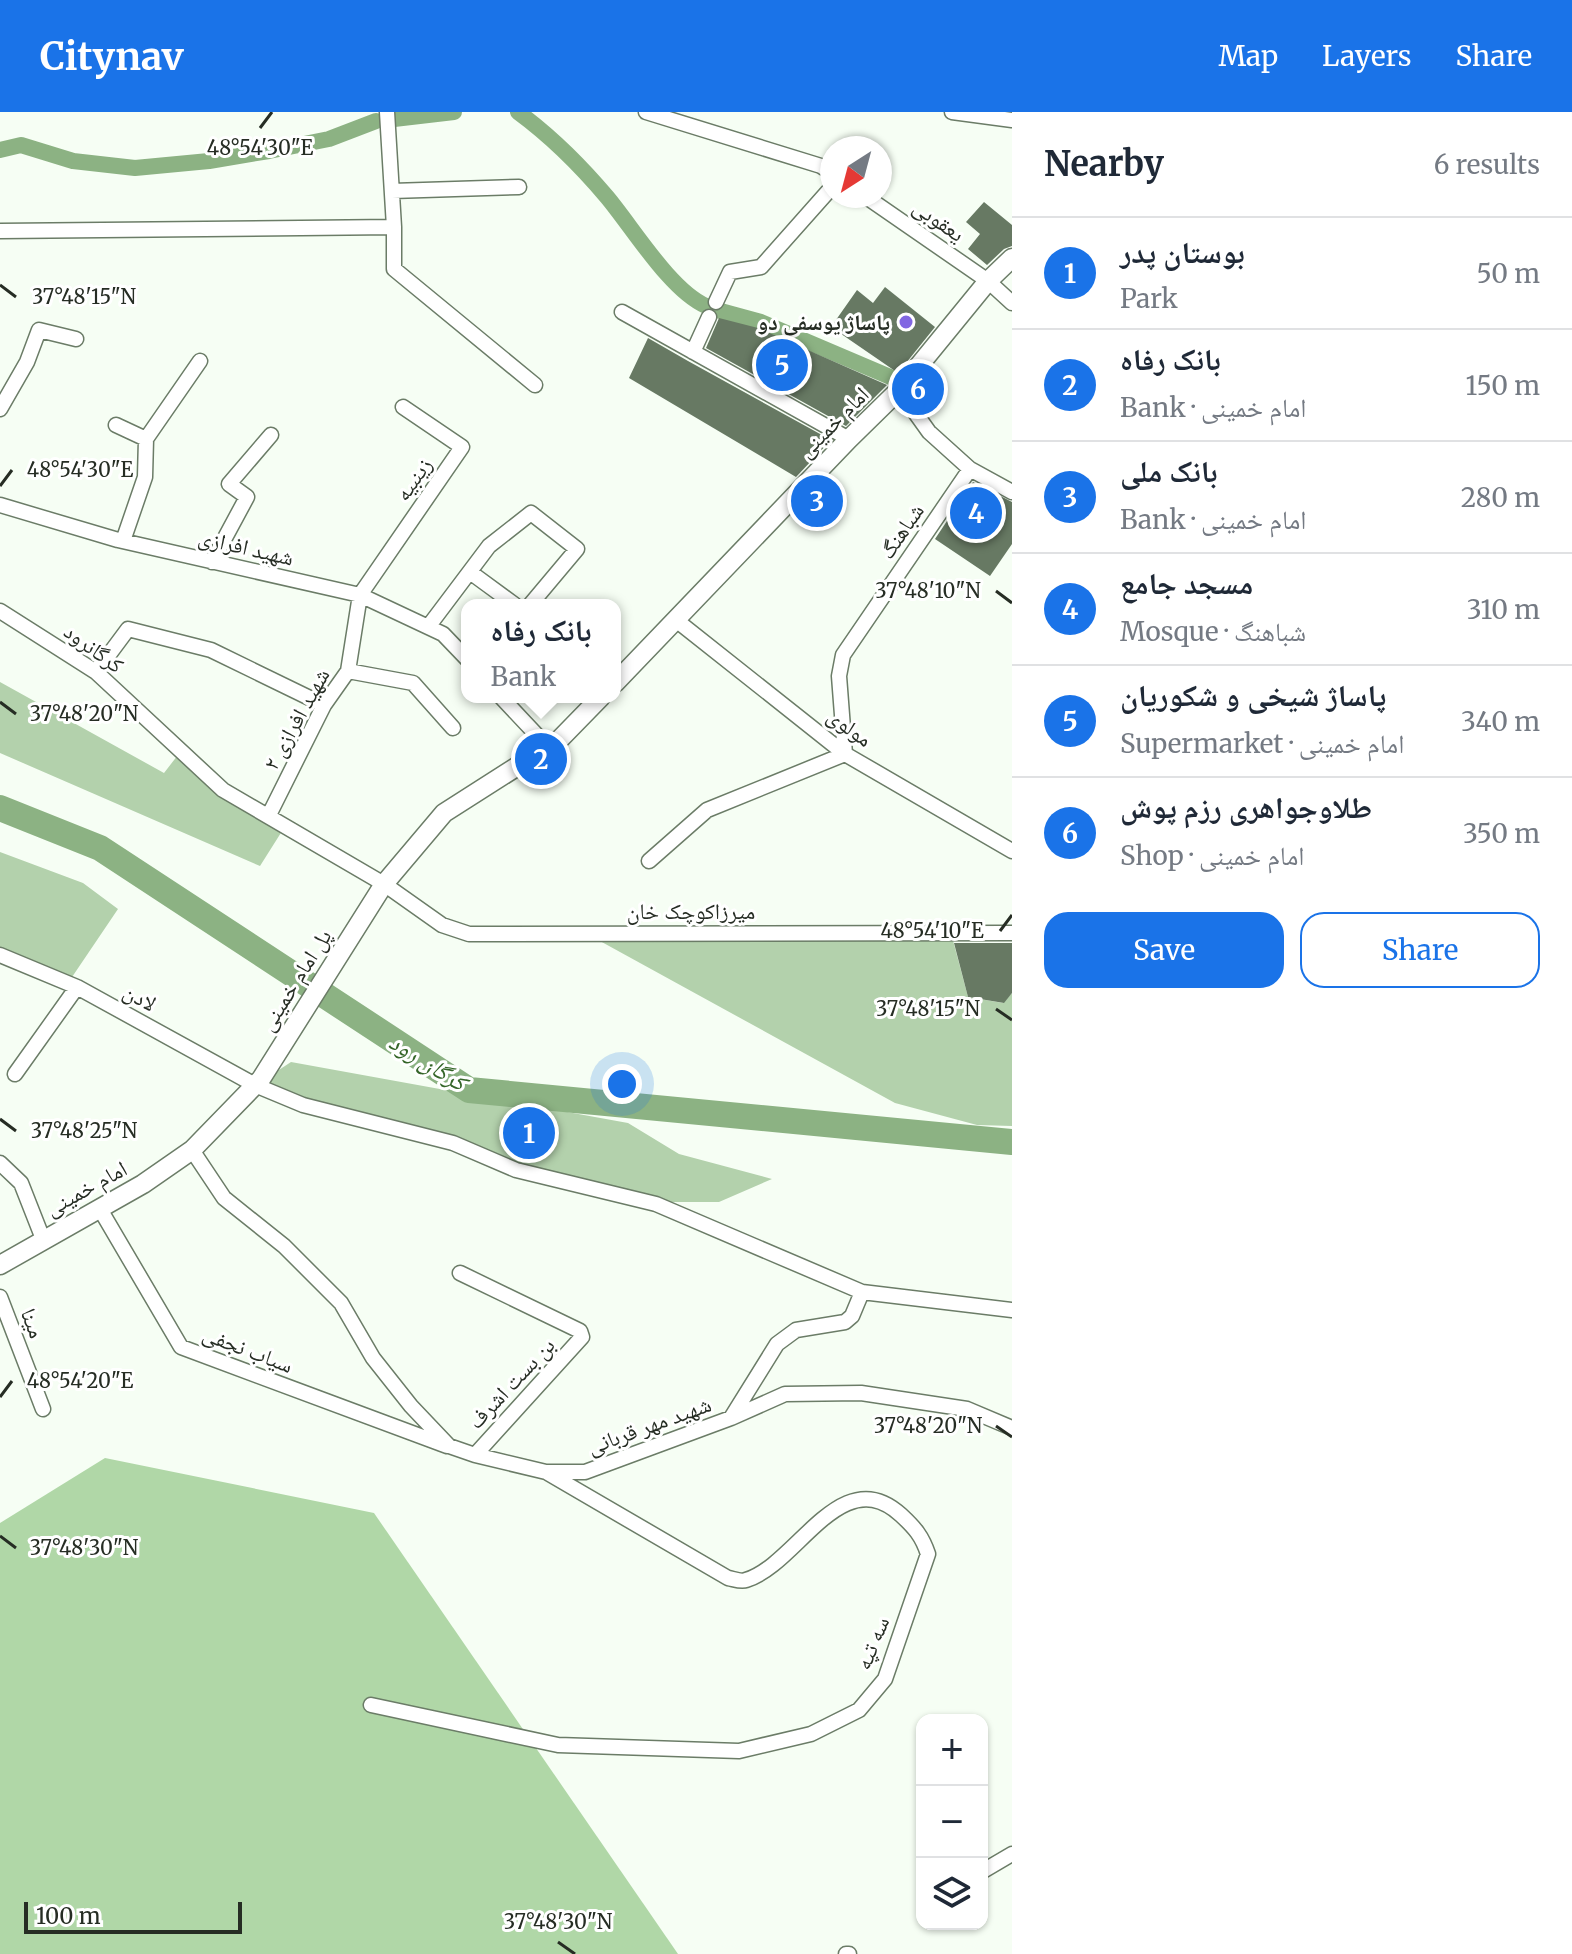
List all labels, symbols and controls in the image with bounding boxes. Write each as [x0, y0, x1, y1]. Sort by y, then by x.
text: Citynav [40, 33, 184, 80]
text: Map [1218, 38, 1278, 74]
text: Layers [1322, 38, 1411, 74]
text: Share [1455, 38, 1532, 74]
text: 48°54'30"E [207, 135, 313, 160]
north arrow [820, 136, 892, 208]
text: Nearby [1044, 143, 1164, 185]
text: 6 results [1434, 148, 1540, 181]
street label: یعقوبی [908, 192, 970, 248]
text: بوستان پدر [1120, 233, 1245, 271]
text: 1 [1064, 257, 1076, 290]
text: 50 m [1476, 257, 1540, 290]
text: Park [1120, 282, 1178, 315]
text: 37°48'15"N [32, 284, 136, 309]
place label: پاساژ یوسفی دو [757, 308, 890, 336]
marker: پاساژ یوسفی دو [897, 313, 915, 331]
pin: 5 [756, 335, 808, 395]
text: بانک رفاه [1120, 340, 1221, 378]
pin: 6 [892, 359, 944, 419]
text: 2 [1062, 369, 1078, 402]
text: 150 m [1466, 369, 1540, 402]
street label: امام خمینی [792, 381, 875, 464]
text: Bank · امام خمینی [1120, 391, 1307, 424]
street label: زینبیه [388, 452, 438, 506]
text: بانک ملی [1120, 452, 1218, 490]
text: 48°54'30"E [27, 457, 133, 482]
pin: 3 [791, 471, 843, 531]
text: 3 [1063, 481, 1077, 514]
text: 280 m [1461, 481, 1540, 514]
pin: 4 [950, 483, 1002, 543]
street label: شباهنگ [872, 498, 930, 564]
text: Bank · امام خمینی [1120, 503, 1307, 536]
street label: شهید افرازی [196, 522, 296, 572]
text: مسجد جامع [1120, 564, 1253, 602]
text: 37°48'10"N [875, 578, 981, 603]
text: 4 [1062, 593, 1078, 626]
text: 310 m [1467, 593, 1540, 626]
popup [461, 599, 621, 703]
text: بانک رفاه [491, 611, 591, 649]
text: Mosque · شباهنگ [1120, 615, 1306, 648]
street label: کرگانرود [59, 617, 129, 679]
text: Bank [491, 660, 556, 693]
street label: شهید افرازی ۲ [257, 663, 335, 775]
text: پاساژ شیخی و شکوریان [1120, 676, 1386, 714]
text: 37°48'20"N [30, 701, 139, 726]
street label: مولوی [822, 701, 878, 753]
text: 5 [1062, 705, 1078, 738]
text: 340 m [1461, 705, 1540, 738]
text: Supermarket · امام خمینی [1120, 727, 1404, 760]
pin: 2 [515, 729, 567, 789]
text: طلاوجواهری رزم پوش [1120, 788, 1372, 826]
text: 6 [1062, 817, 1078, 850]
text: 350 m [1463, 817, 1540, 850]
text: Shop · امام خمینی [1120, 839, 1304, 872]
street label: میرزاکوچک خان [627, 897, 755, 925]
button: Save [1044, 912, 1284, 988]
button: Share [1300, 912, 1540, 988]
text: 48°54'10"E [880, 918, 984, 943]
street label: پل امام خمینی [253, 924, 338, 1037]
street label: لادن [119, 977, 161, 1017]
text: 37°48'15"N [876, 996, 980, 1021]
water label: کرگان رود [384, 1026, 476, 1100]
your location [602, 1064, 642, 1104]
pin: 1 [503, 1103, 555, 1163]
text: 37°48'25"N [31, 1118, 138, 1143]
street label: امام خمینی [40, 1154, 132, 1223]
street label: مینا [15, 1304, 51, 1342]
street label: سیاب نجفی [199, 1319, 297, 1379]
street label: بن بست اشرف [461, 1331, 561, 1435]
text: 48°54'20"E [27, 1368, 134, 1393]
street label: شهید مهر قربانی [583, 1390, 715, 1460]
text: 37°48'20"N [874, 1413, 983, 1438]
text: 37°48'30"N [30, 1535, 139, 1560]
street label: سه تپه [849, 1612, 895, 1674]
map controls [916, 1714, 988, 1930]
button: + [916, 1714, 988, 1786]
button: − [916, 1786, 988, 1858]
button: layers [916, 1858, 988, 1930]
scale bar [24, 1898, 242, 1934]
text: 100 m [36, 1902, 101, 1930]
text: 37°48'30"N [504, 1909, 613, 1934]

